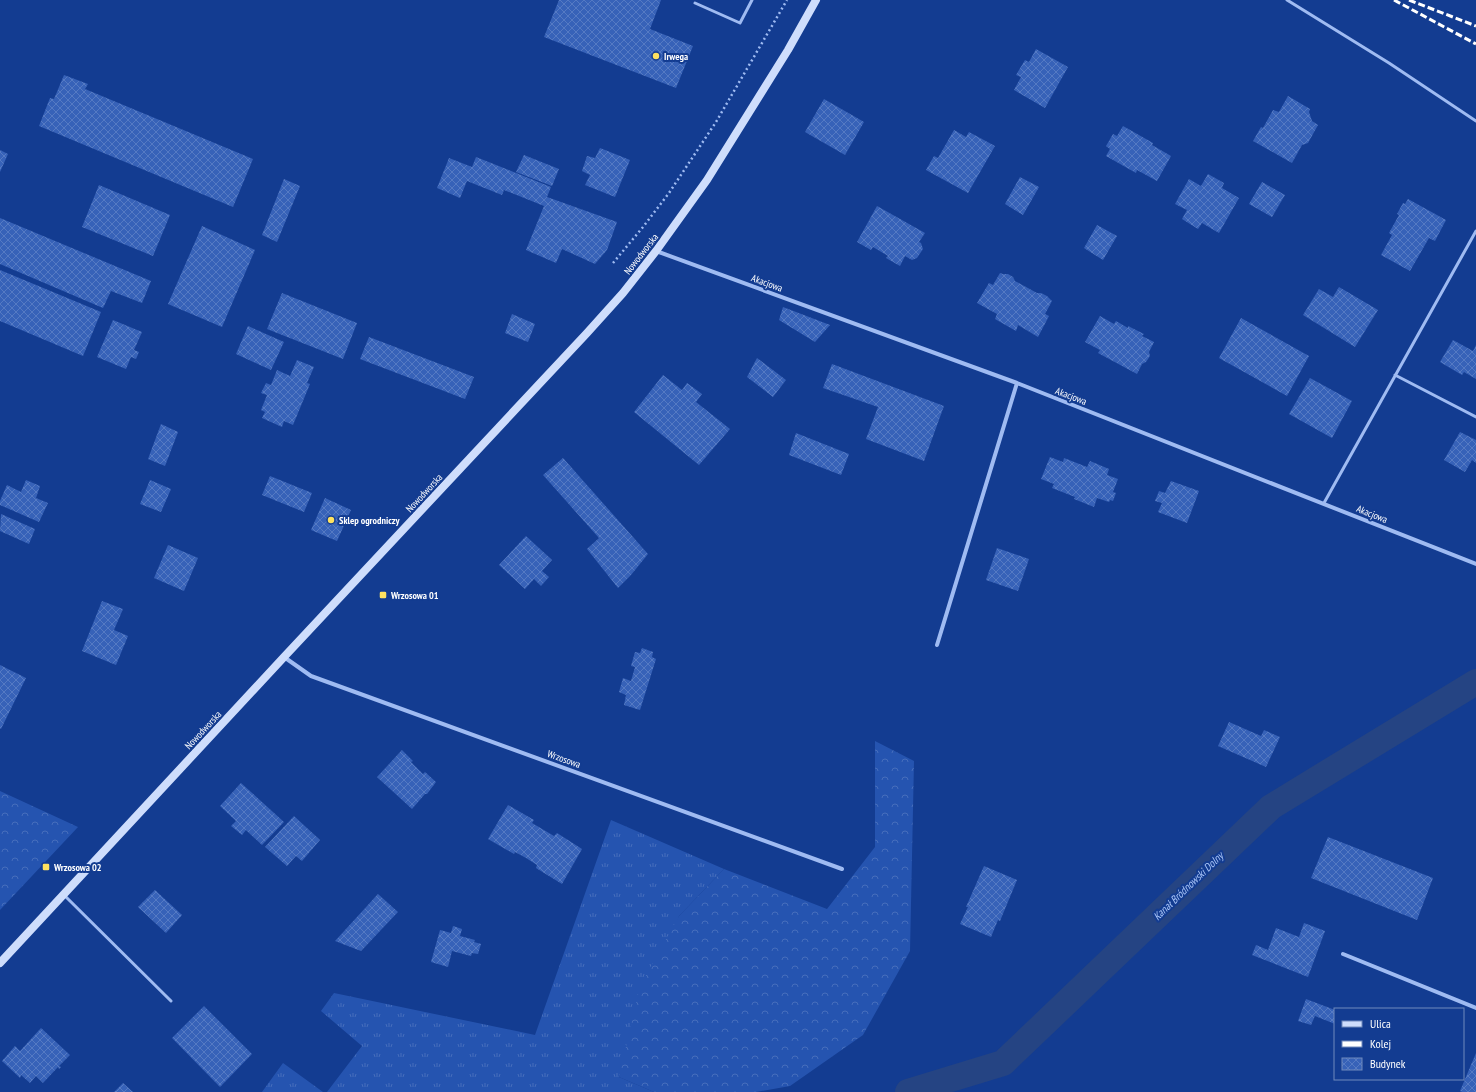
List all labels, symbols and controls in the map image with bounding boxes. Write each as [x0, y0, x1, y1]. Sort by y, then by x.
place label: Irwega [664, 50, 688, 63]
marker: Irwega [651, 51, 661, 61]
street label: Nowodworska [621, 231, 661, 277]
street label: Akacjowa [750, 271, 784, 295]
street label: Akacjowa [1054, 384, 1088, 408]
street label: Nowodworska [403, 471, 445, 515]
street label: Akacjowa [1355, 502, 1389, 526]
place label: Sklep ogrodniczy [339, 514, 400, 527]
marker: Sklep ogrodniczy [326, 515, 336, 525]
place label: Wrzosowa 01 [390, 589, 439, 602]
marker: Wrzosowa 01 [378, 590, 388, 600]
street label: Nowodworska [182, 708, 224, 752]
street label: Wrzosowa [546, 747, 582, 771]
water label: Kanał Bródnowski Dolny [1150, 848, 1227, 923]
place label: Wrzosowa 02 [53, 861, 102, 874]
marker: Wrzosowa 02 [41, 862, 51, 872]
legend [1334, 1008, 1464, 1080]
text: Ulica [1370, 1016, 1391, 1031]
text: Kolej [1370, 1036, 1391, 1051]
text: Budynek [1370, 1056, 1406, 1071]

